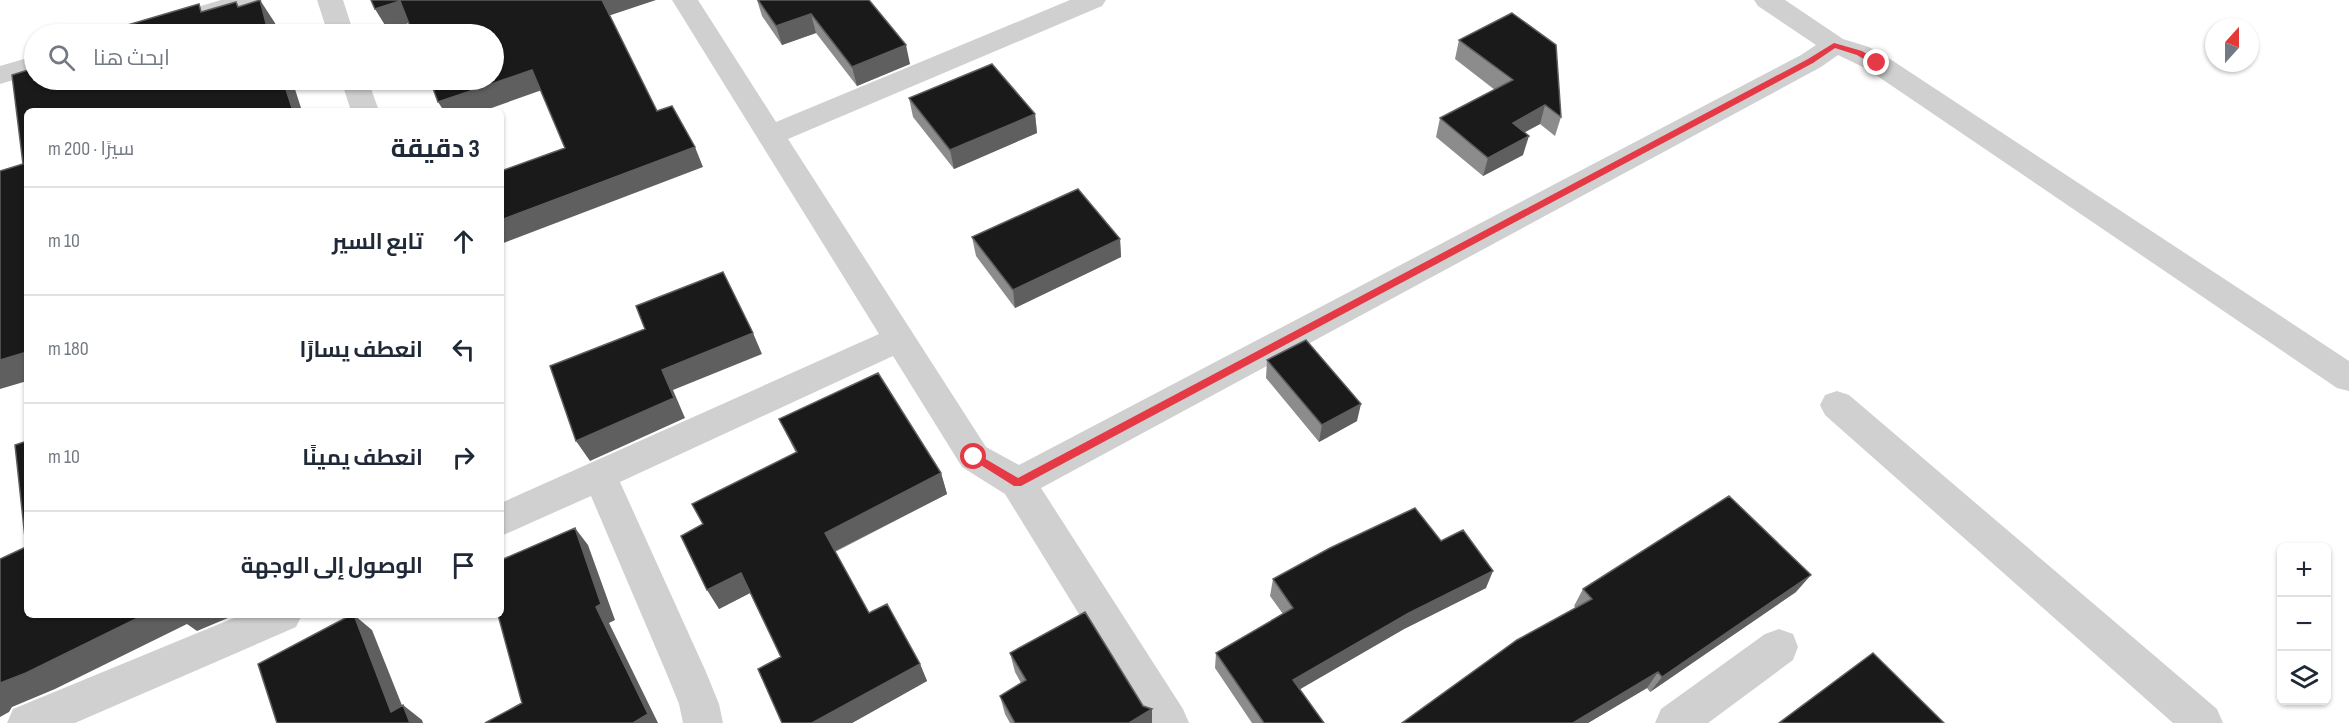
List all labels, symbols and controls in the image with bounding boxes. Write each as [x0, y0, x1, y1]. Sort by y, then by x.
north arrow [2205, 18, 2259, 72]
search box [24, 24, 504, 90]
icon: search [45, 41, 78, 74]
text: ابحث هنا [93, 45, 170, 72]
route end [1863, 49, 1889, 75]
text: 3 دقيقة [391, 134, 480, 165]
text: سيرًا · 200 m [48, 137, 134, 161]
icon: ahead [447, 225, 480, 258]
text: 10 m [48, 229, 80, 253]
text: تابع السير [332, 229, 423, 256]
icon: left [447, 333, 480, 366]
text: 180 m [48, 337, 89, 361]
text: انعطف يسارًا [300, 337, 423, 364]
icon: right [447, 441, 480, 474]
route start [960, 443, 986, 469]
text: 10 m [48, 445, 80, 469]
text: انعطف يمينًا [302, 445, 423, 472]
map controls [2277, 543, 2331, 705]
button: + [2277, 543, 2331, 597]
icon: arrive [447, 549, 480, 582]
text: الوصول إلى الوجهة [241, 553, 423, 580]
button: − [2277, 597, 2331, 651]
button: layers [2277, 651, 2331, 705]

